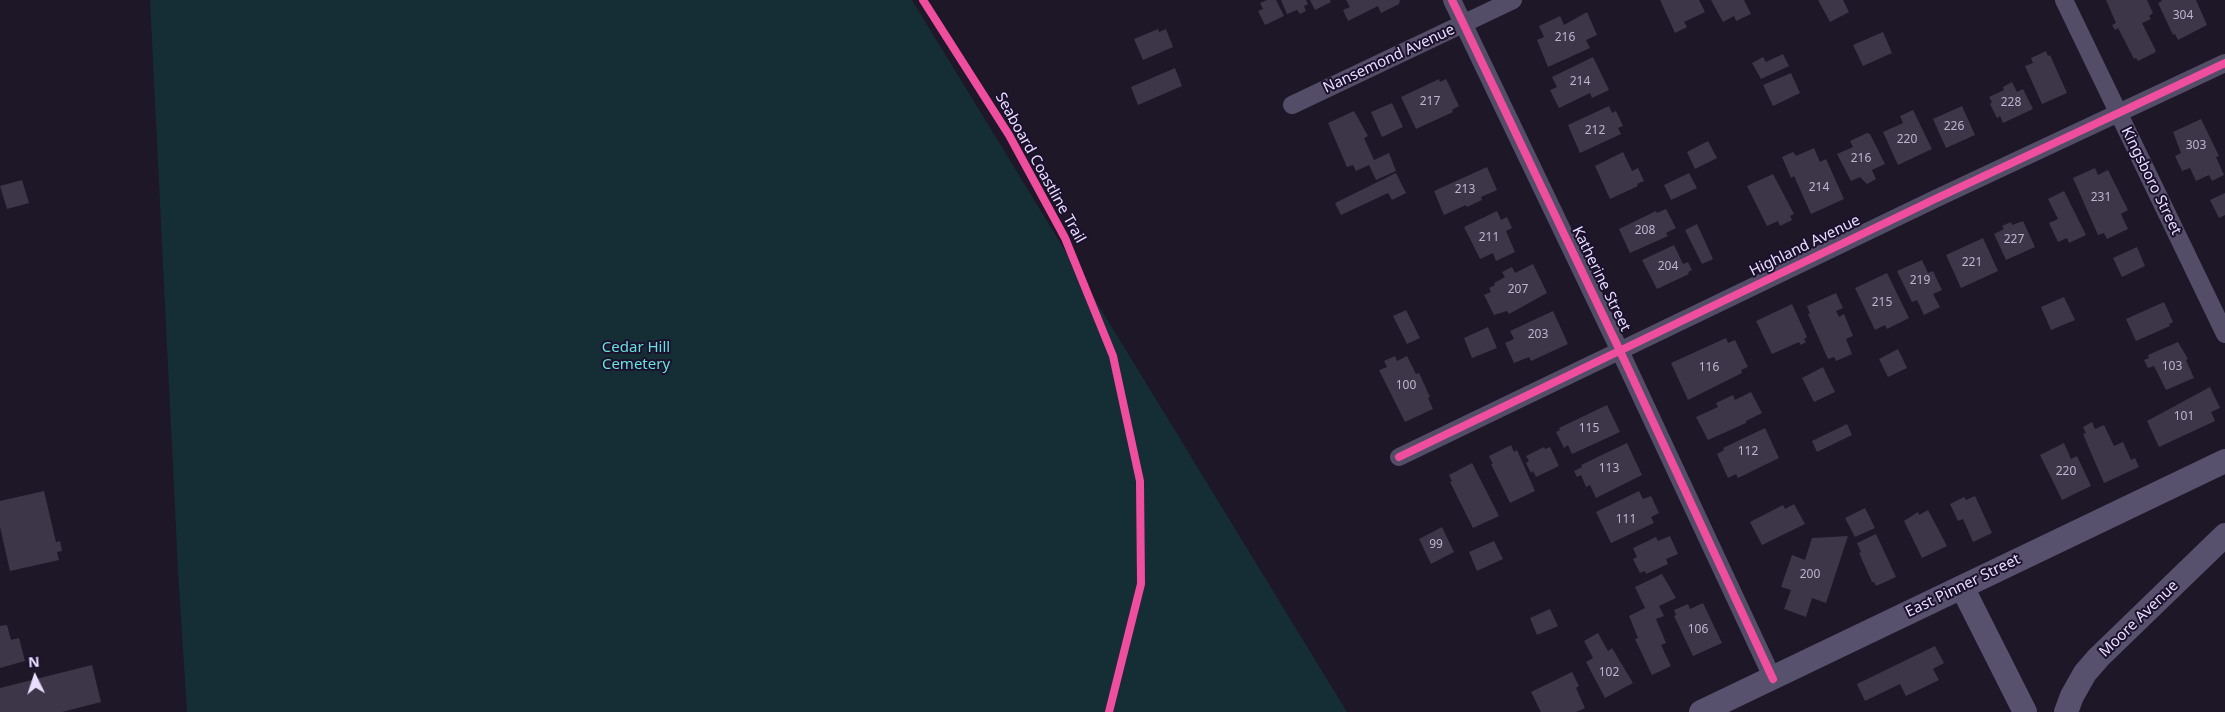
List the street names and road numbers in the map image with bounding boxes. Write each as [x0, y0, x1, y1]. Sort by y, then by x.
street label: Nansemond Avenue [1320, 21, 1458, 97]
street label: Seaboard Coastline Trail [991, 90, 1089, 246]
street label: Kingsboro Street [2117, 124, 2185, 238]
street label: Highland Avenue [1747, 211, 1863, 281]
street label: Katherine Street [1568, 224, 1634, 334]
street label: East Pinner Street [1903, 550, 2023, 622]
street label: Moore Avenue [2096, 577, 2182, 661]

